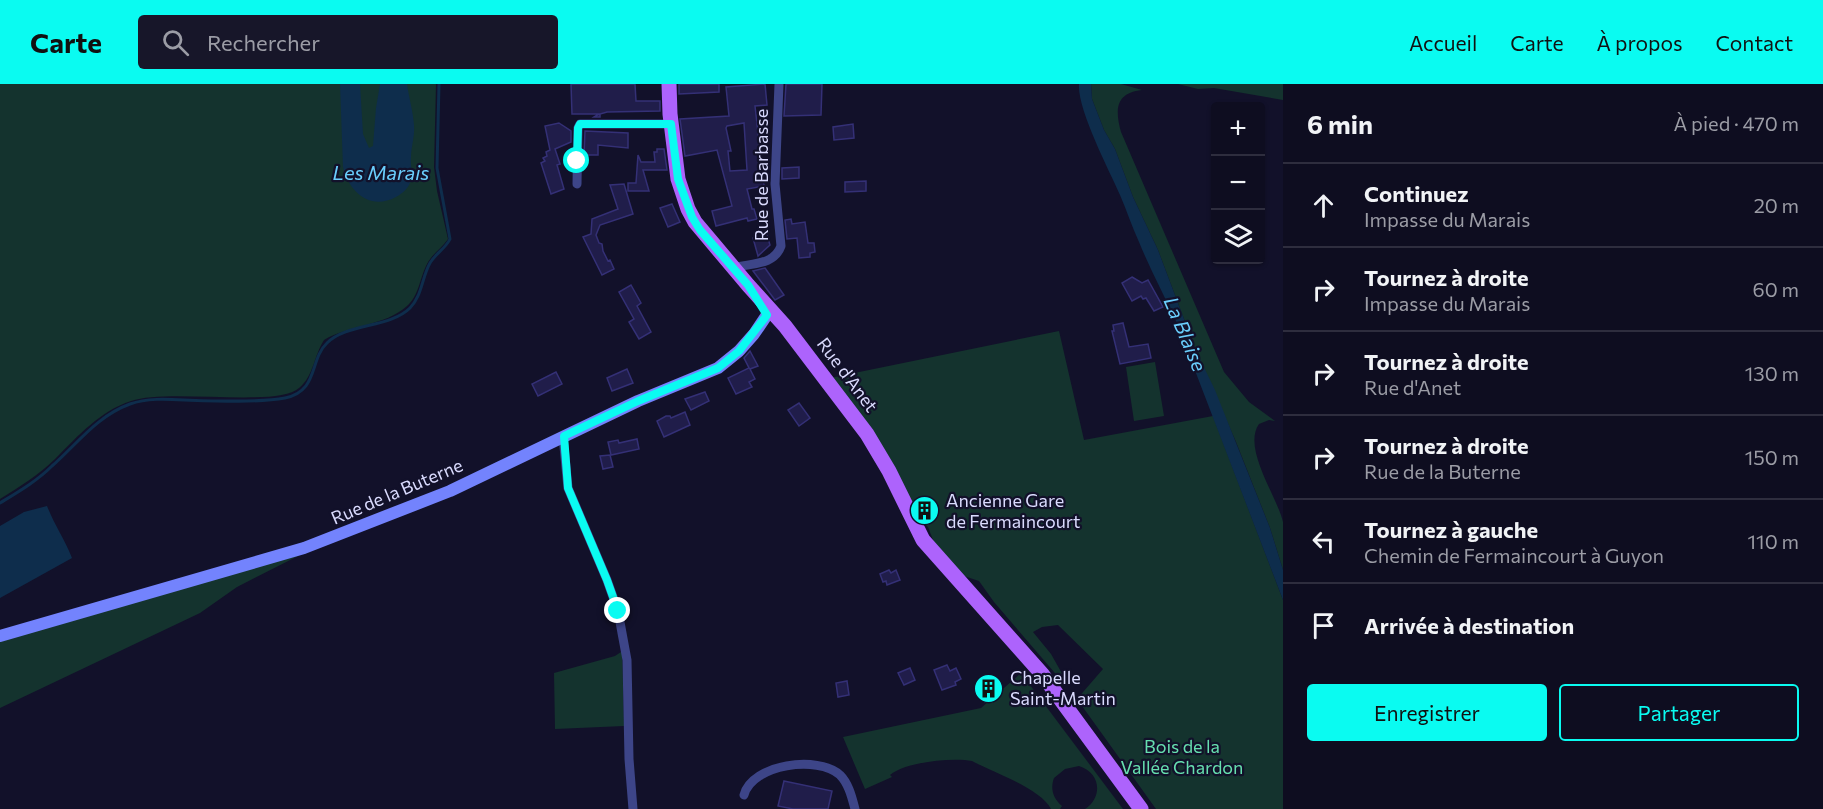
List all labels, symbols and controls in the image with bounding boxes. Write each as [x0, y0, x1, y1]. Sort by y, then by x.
search box [138, 15, 558, 69]
text: Carte [30, 25, 102, 59]
icon: search [159, 26, 192, 59]
text: Rechercher [207, 29, 320, 56]
text: Accueil [1409, 30, 1477, 55]
text: Carte [1510, 30, 1564, 55]
text: À propos [1597, 30, 1682, 55]
text: Contact [1715, 30, 1793, 55]
map controls [1211, 102, 1265, 264]
button: + [1211, 102, 1265, 156]
text: 6 min [1307, 108, 1373, 139]
street label: Rue de Barbasse [750, 109, 772, 241]
text: À pied · 470 m [1673, 111, 1799, 135]
route start [563, 147, 589, 173]
button: − [1211, 156, 1265, 210]
water label: Les Marais [333, 160, 429, 184]
text: Continuez [1364, 180, 1469, 207]
icon: ahead [1307, 189, 1340, 222]
text: 20 m [1754, 193, 1799, 217]
text: Impasse du Marais [1364, 207, 1530, 231]
button: layers [1211, 210, 1265, 264]
text: Tournez à droite [1364, 264, 1529, 291]
icon: right [1307, 273, 1340, 306]
text: 60 m [1753, 277, 1799, 301]
text: Impasse du Marais [1364, 291, 1530, 315]
water label: La Blaise [1159, 293, 1213, 375]
street label: Rue d'Anet [813, 333, 883, 416]
text: Tournez à droite [1364, 348, 1529, 375]
icon: right [1307, 357, 1340, 390]
text: 130 m [1745, 361, 1799, 385]
text: Rue d'Anet [1364, 375, 1461, 399]
text: Tournez à droite [1364, 432, 1529, 459]
icon: right [1307, 441, 1340, 474]
text: 150 m [1745, 445, 1799, 469]
street label: Rue de la Buterne [327, 453, 466, 529]
text: Rue de la Buterne [1364, 459, 1521, 483]
place label: Ancienne Gare de Fermaincourt [946, 489, 1080, 532]
building icon: Ancienne Gare de Fermaincourt [909, 495, 941, 527]
text: Tournez à gauche [1364, 516, 1538, 543]
icon: left [1307, 525, 1340, 558]
text: 110 m [1748, 529, 1799, 553]
text: Chemin de Fermaincourt à Guyon [1364, 543, 1664, 567]
route end [604, 597, 630, 623]
icon: arrive [1307, 609, 1340, 642]
text: Arrivée à destination [1364, 612, 1574, 639]
place label: Chapelle Saint-Martin [1010, 666, 1116, 709]
building icon: Chapelle Saint-Martin [973, 672, 1005, 704]
button: Enregistrer [1307, 684, 1547, 741]
button: Partager [1559, 684, 1799, 741]
park label: Bois de la Vallée Chardon [1121, 735, 1243, 778]

